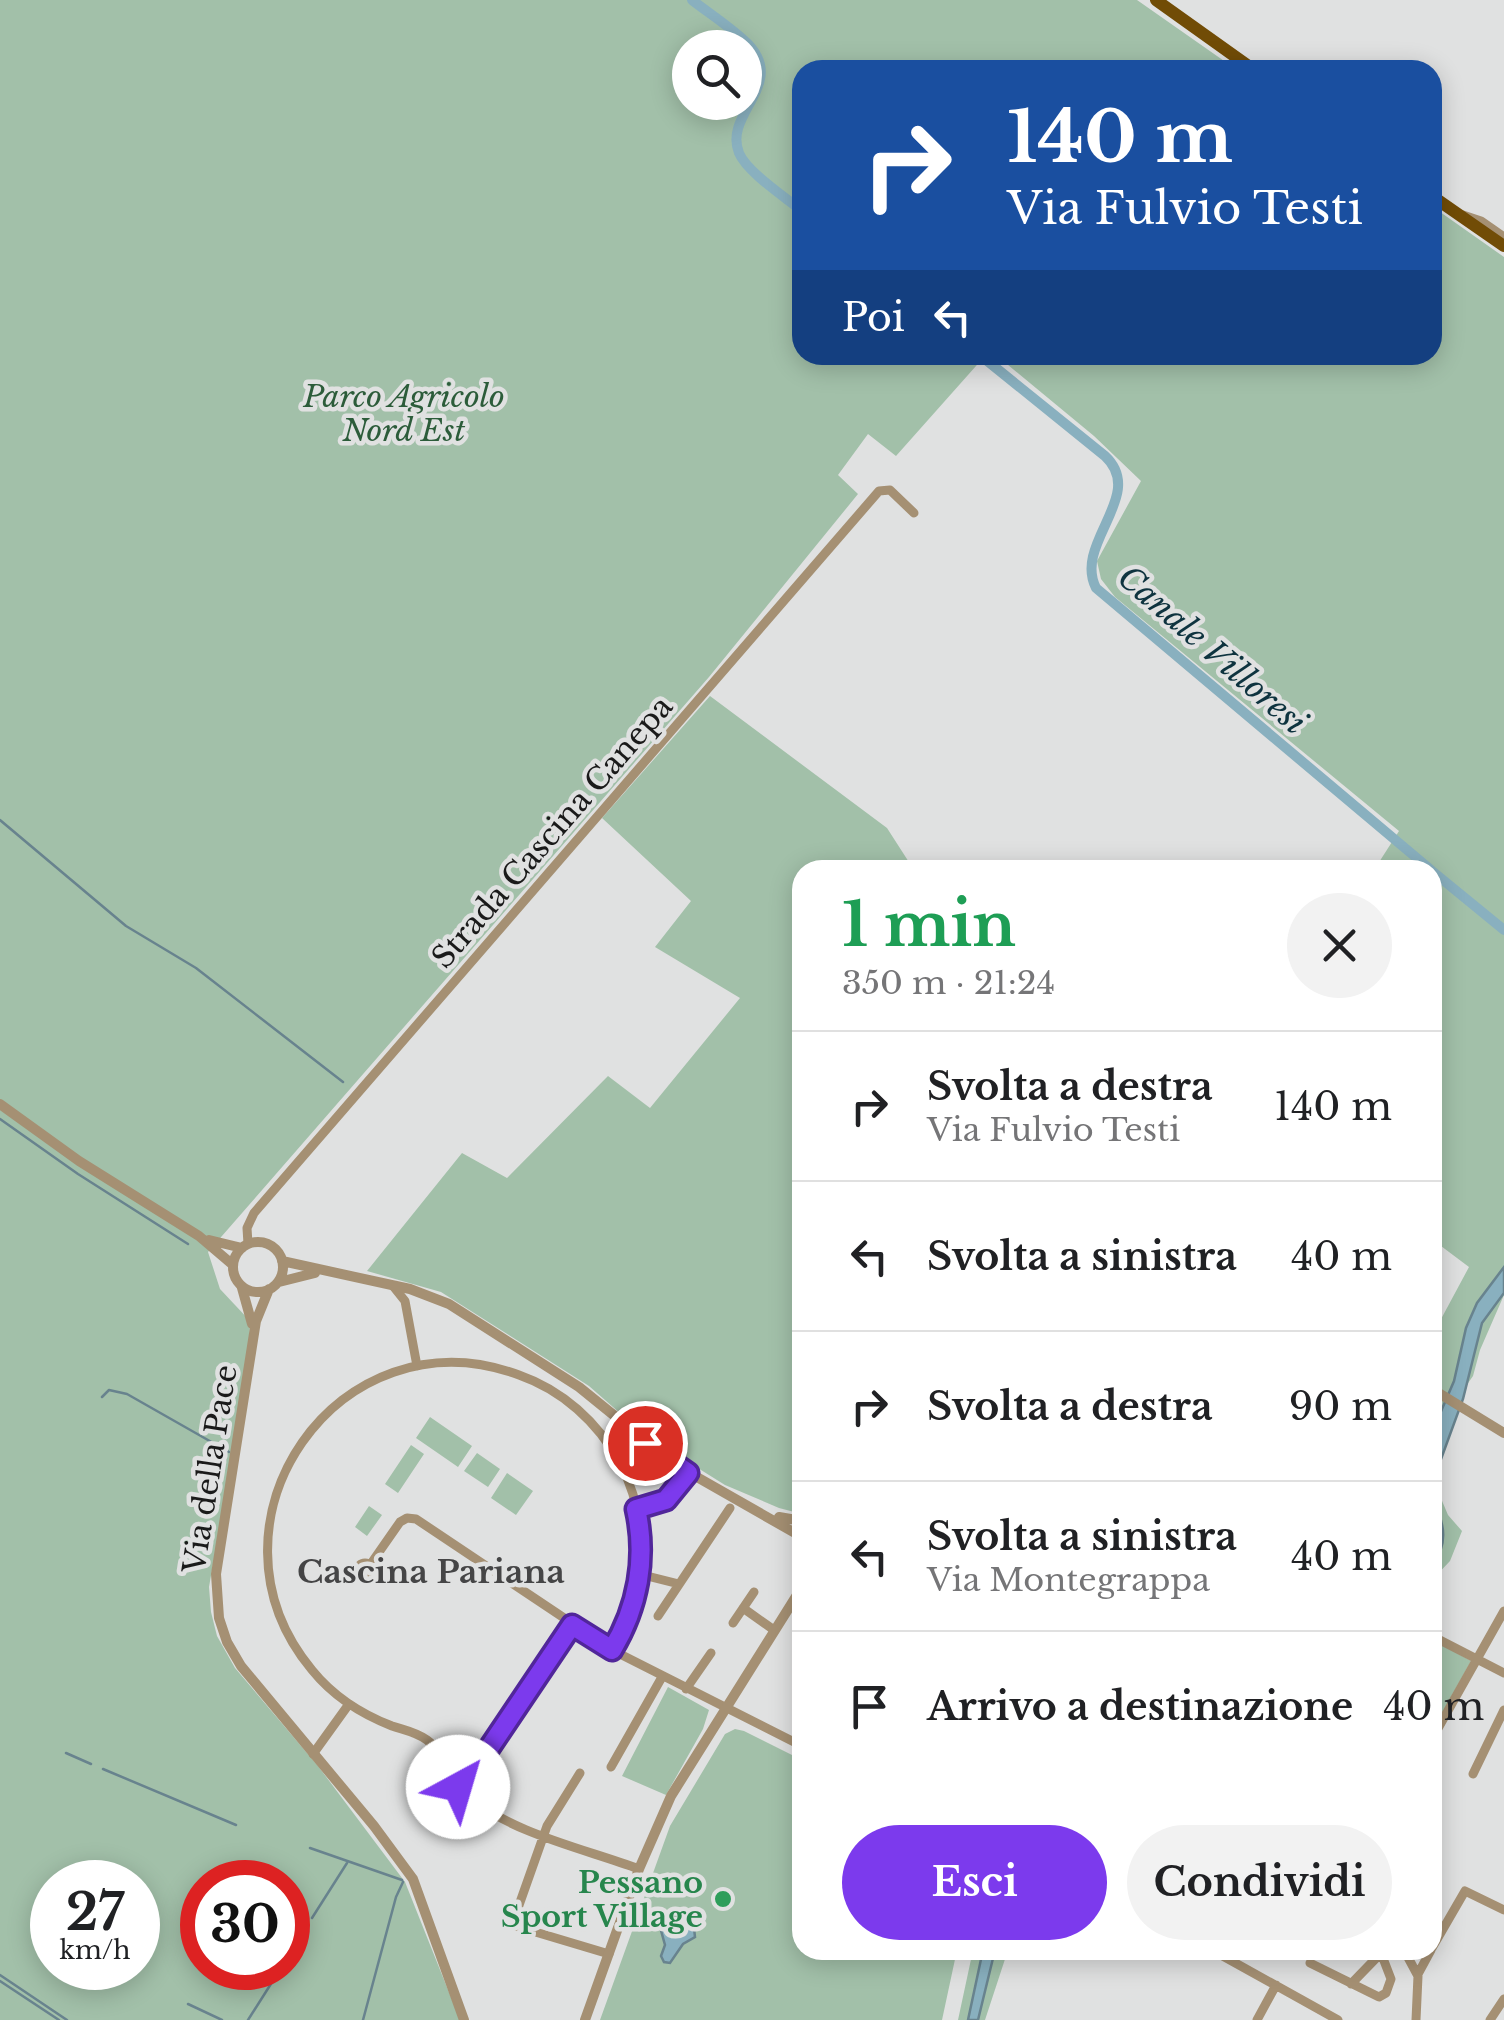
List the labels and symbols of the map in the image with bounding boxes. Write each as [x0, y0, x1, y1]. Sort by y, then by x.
park label: Parco Agricolo Nord Est [302, 378, 505, 449]
water label: Canale Villoresi [1110, 557, 1314, 743]
street label: Strada Cascina Canepa [424, 688, 680, 976]
street label: Via della Pace [175, 1362, 245, 1577]
pin [603, 1401, 688, 1486]
district label: Cascina Pariana [297, 1552, 565, 1592]
position arrow [406, 1735, 510, 1839]
speed limit sign: 30 [180, 1860, 310, 1990]
place label: Pessano Sport Village [501, 1864, 703, 1935]
marker: Pessano Sport Village [712, 1888, 734, 1910]

